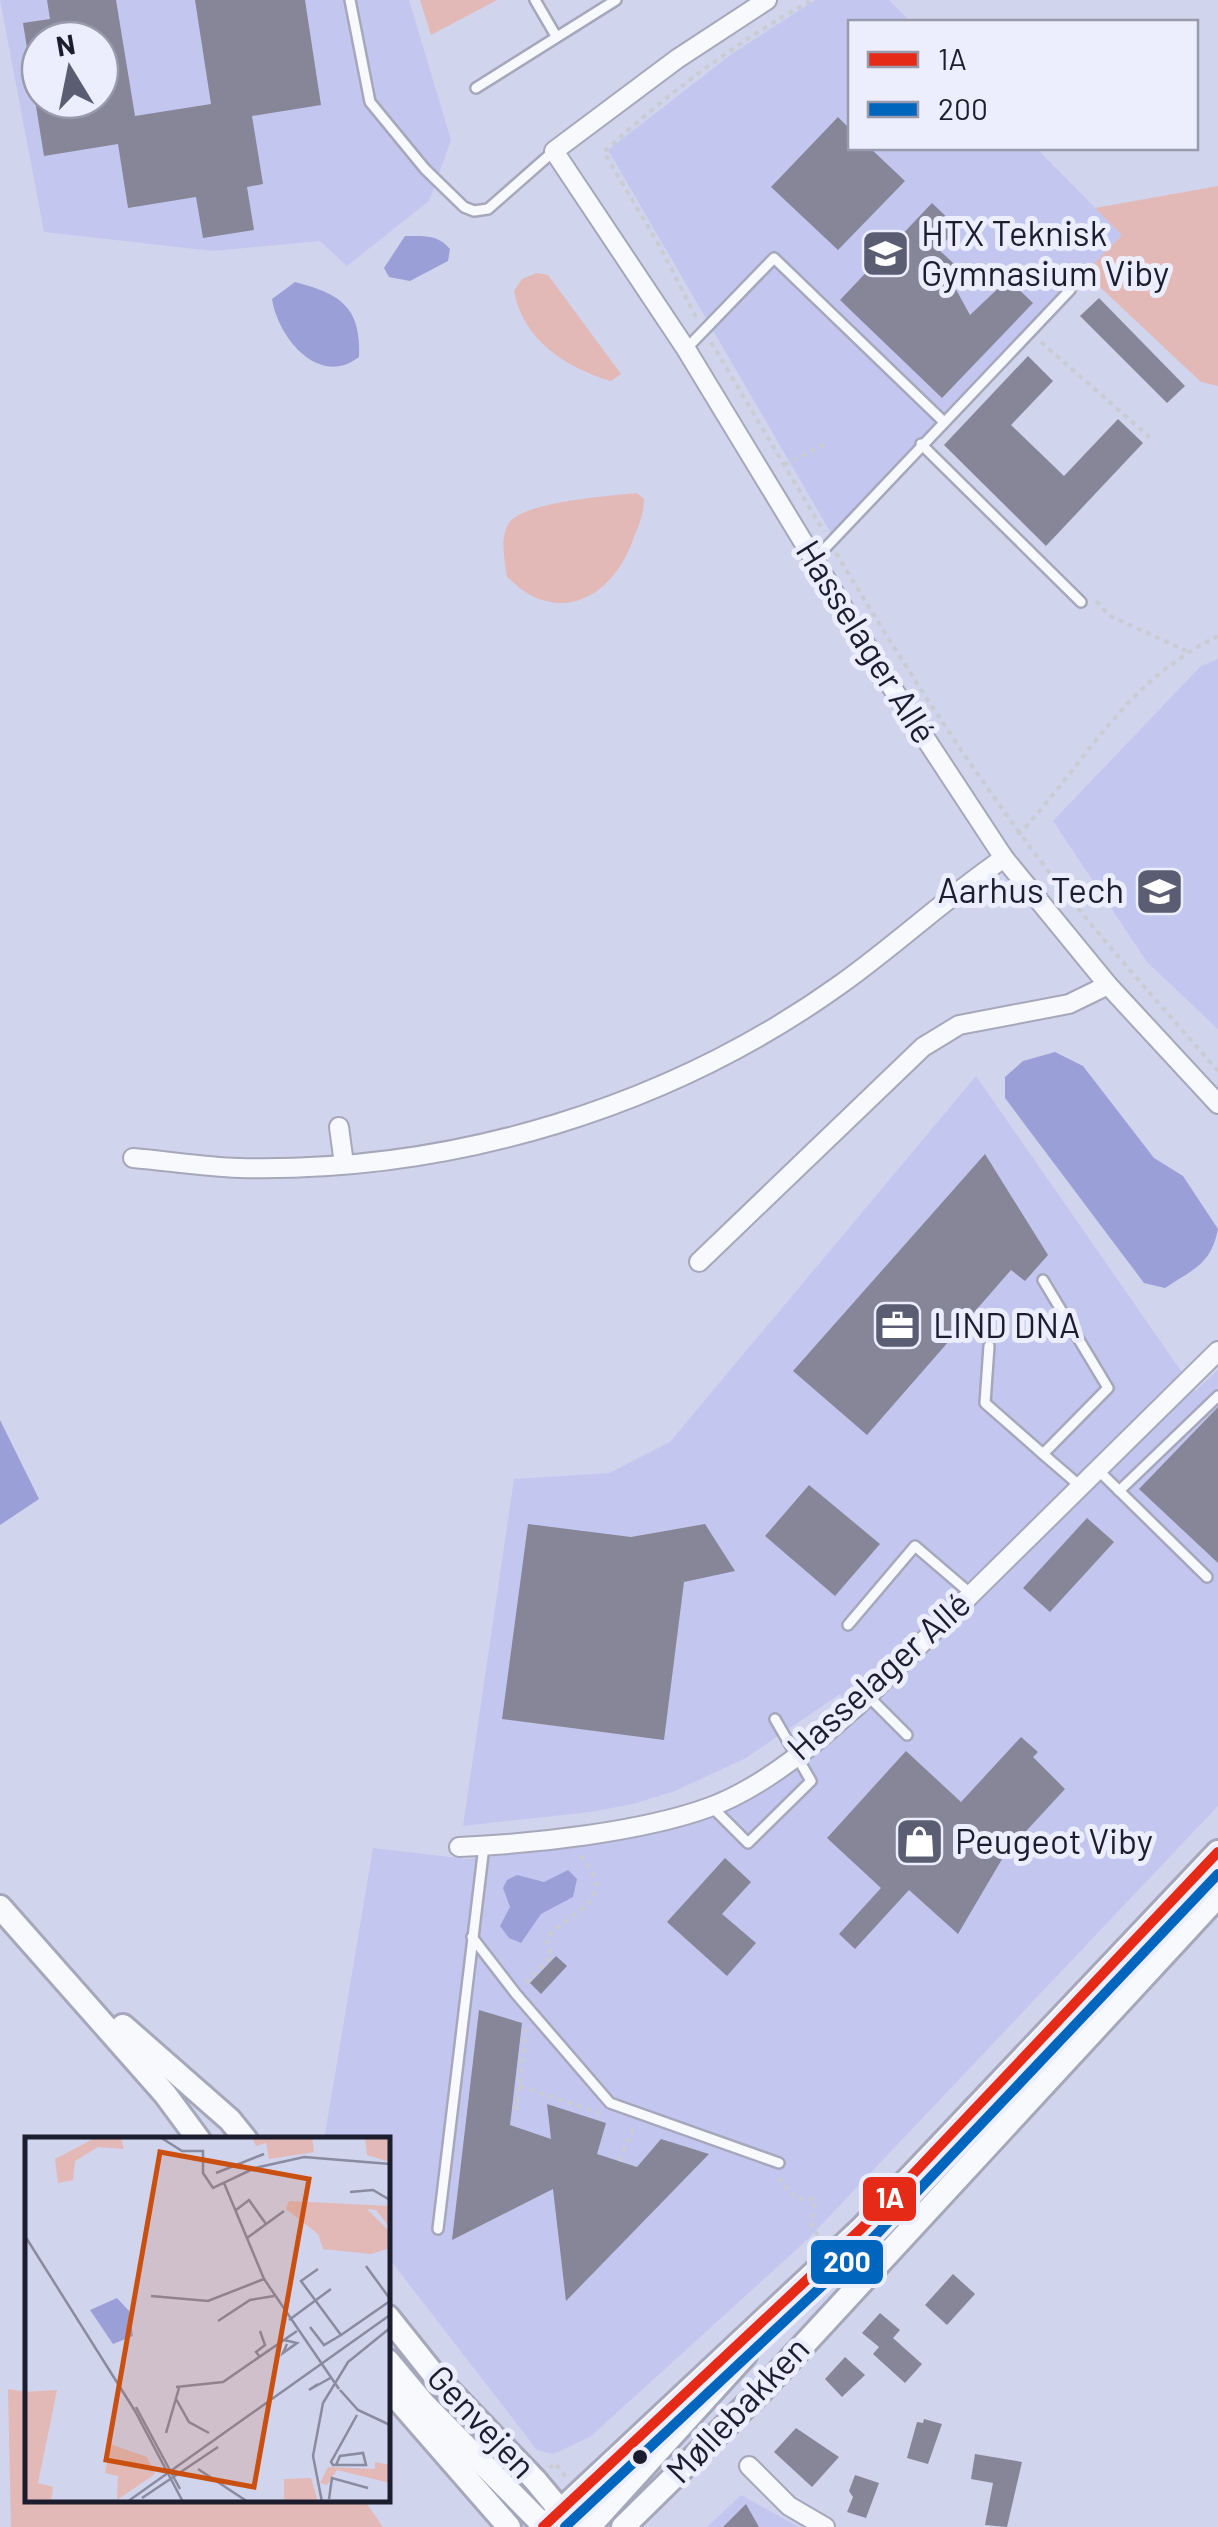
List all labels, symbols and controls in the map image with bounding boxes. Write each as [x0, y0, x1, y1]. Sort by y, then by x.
north arrow [20, 20, 120, 120]
legend [848, 20, 1198, 150]
text: N [53, 26, 78, 63]
text: 1A [938, 40, 967, 76]
text: 200 [938, 90, 988, 126]
place label: HTX Teknisk Gymnasium Viby [921, 211, 1169, 293]
school or university icon: HTX Teknisk Gymnasium Viby [860, 228, 912, 280]
street label: Hasselager Allé [789, 532, 947, 750]
school or university icon: Aarhus Tech [1133, 865, 1185, 917]
place label: Aarhus Tech [937, 868, 1124, 910]
office icon: LIND DNA [872, 1300, 924, 1352]
place label: LIND DNA [933, 1303, 1080, 1345]
street label: Hasselager Allé [778, 1581, 978, 1768]
shop icon: Peugeot Viby [894, 1816, 946, 1868]
place label: Peugeot Viby [955, 1819, 1153, 1861]
inset map [25, 2137, 390, 2502]
line badge: 1A [861, 2175, 918, 2223]
text: 1A [876, 2180, 905, 2214]
line badge: 200 [809, 2238, 885, 2286]
text: 200 [823, 2244, 871, 2278]
street label: Møllebakken [656, 2327, 817, 2491]
street label: Genvejen [420, 2355, 545, 2486]
unlabelled marker [630, 2447, 650, 2467]

